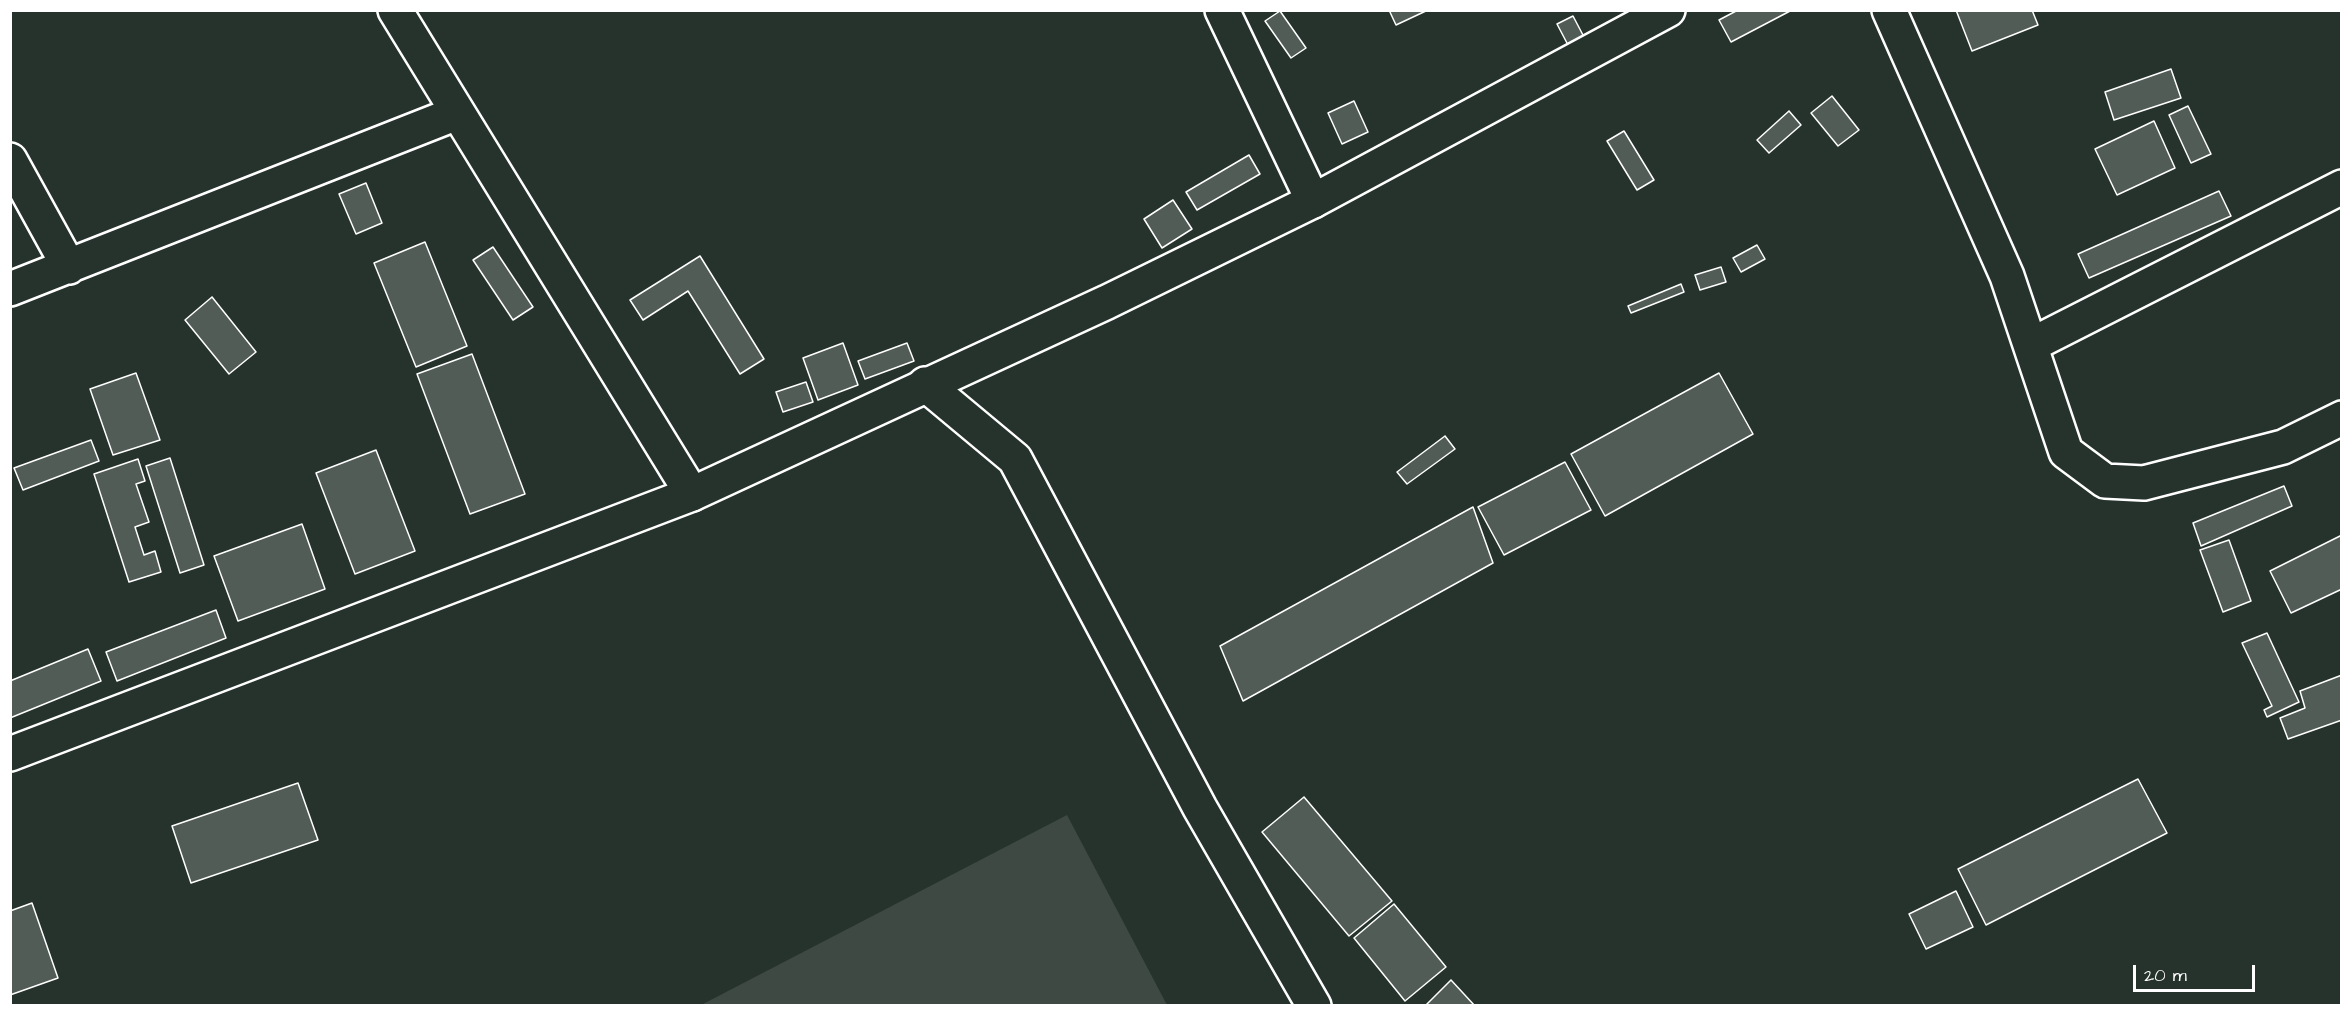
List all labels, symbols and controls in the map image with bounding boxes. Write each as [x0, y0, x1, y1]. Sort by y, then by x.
scale bar [2136, 953, 2258, 991]
text: 20 m [2144, 963, 2187, 988]

